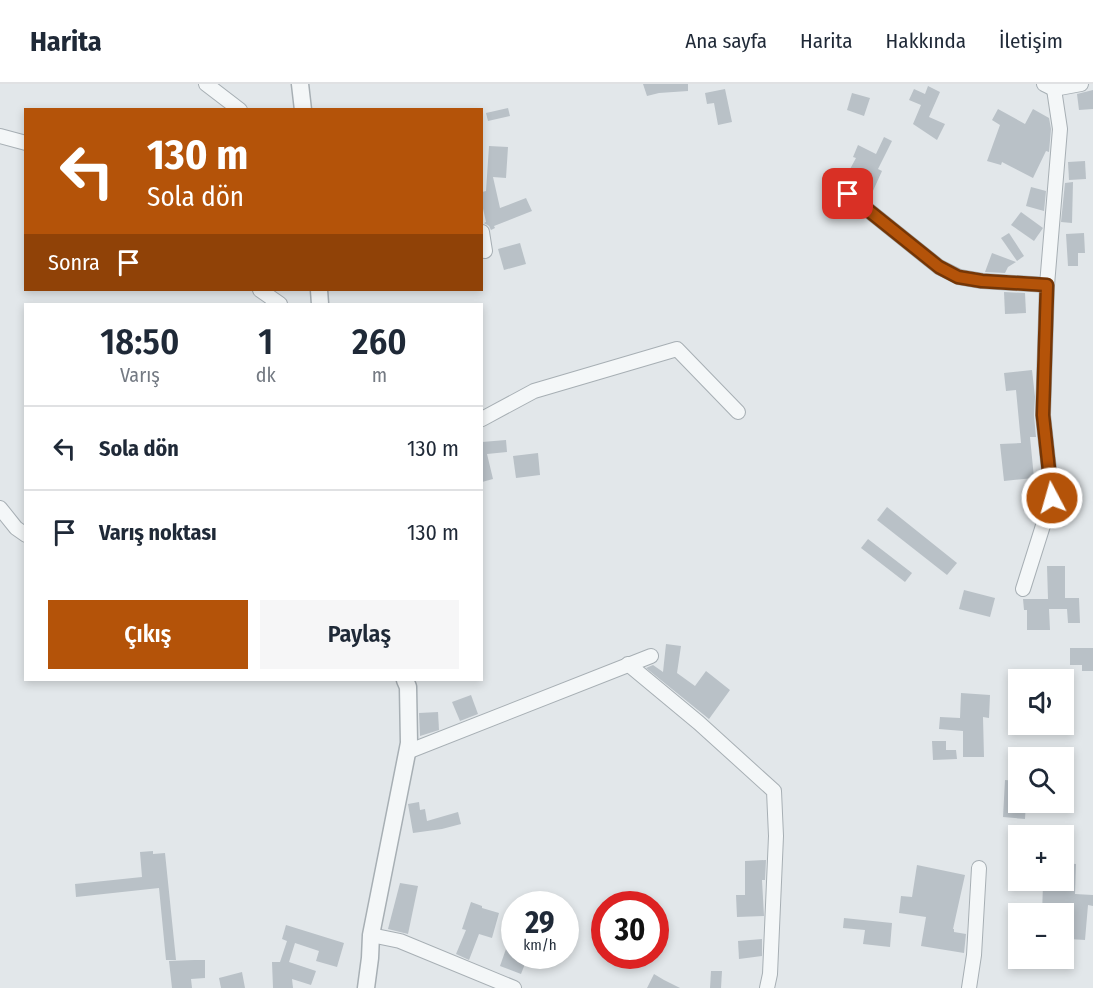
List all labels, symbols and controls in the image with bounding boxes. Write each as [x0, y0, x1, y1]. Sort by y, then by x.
text: Harita [30, 25, 102, 58]
text: Ana sayfa [685, 28, 767, 54]
text: Harita [800, 28, 853, 54]
text: Hakkında [886, 28, 966, 54]
text: İletişim [999, 28, 1063, 54]
text: 130 m [147, 130, 248, 180]
icon: left [48, 132, 126, 210]
pin [822, 168, 873, 219]
icon: arrive [831, 177, 864, 210]
text: Sola dön [147, 181, 244, 213]
icon: arrive [112, 246, 145, 279]
text: Sonra [48, 249, 100, 276]
text: 18:50 [100, 320, 179, 364]
text: 1 [258, 320, 273, 364]
text: 260 [352, 320, 407, 364]
text: Varış [120, 363, 160, 387]
text: dk [256, 363, 276, 387]
text: m [372, 363, 387, 387]
icon: left [48, 432, 81, 465]
text: Sola dön [99, 435, 179, 462]
text: 130 m [407, 435, 459, 462]
position arrow [1020, 466, 1084, 530]
icon: arrive [48, 516, 81, 549]
text: Varış noktası [99, 519, 217, 546]
text: 130 m [407, 519, 459, 546]
button: Çıkış [48, 600, 248, 669]
button: Paylaş [260, 600, 459, 669]
map controls [1008, 669, 1074, 969]
button: sound [1008, 669, 1074, 735]
button: search [1008, 747, 1074, 813]
button: + [1008, 825, 1074, 891]
speed limit sign: 30 [591, 891, 669, 969]
button: − [1008, 903, 1074, 969]
text: 29 [525, 905, 555, 941]
text: km/h [523, 936, 557, 954]

